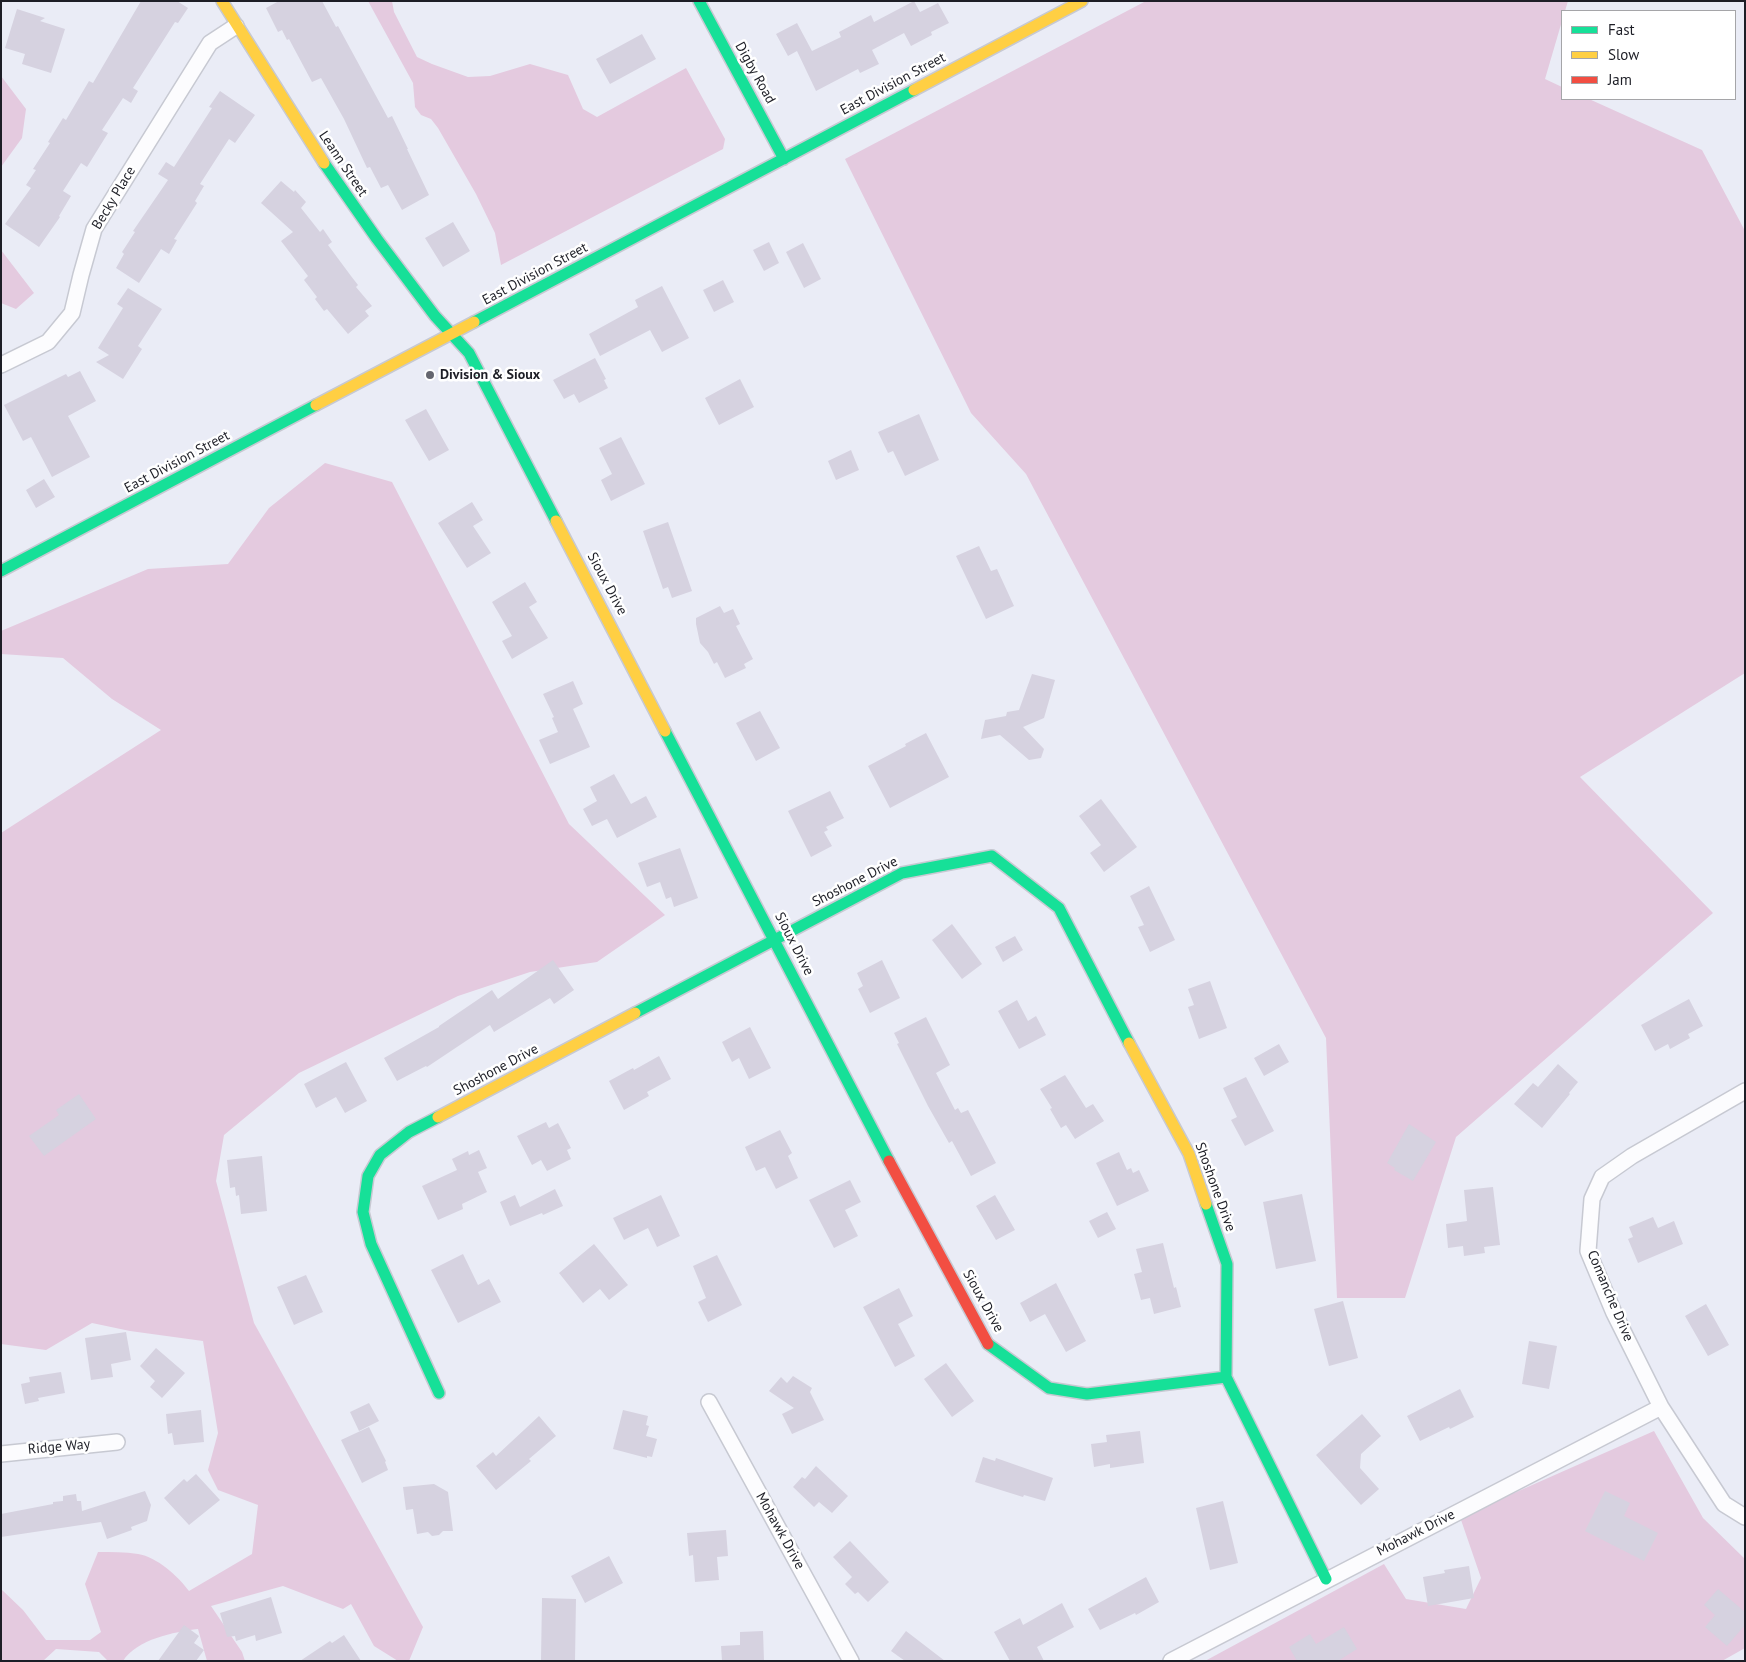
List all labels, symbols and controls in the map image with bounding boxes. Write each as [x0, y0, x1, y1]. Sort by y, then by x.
legend [1561, 10, 1736, 100]
text: Fast [1608, 20, 1635, 39]
street label: Digby Road [731, 39, 779, 107]
text: Slow [1608, 45, 1639, 64]
street label: East Division Street [838, 49, 948, 119]
text: Jam [1608, 70, 1632, 89]
street label: Leann Street [315, 128, 371, 200]
street label: Becky Place [89, 164, 139, 232]
street label: East Division Street [480, 239, 590, 309]
place label: Division & Sioux [440, 367, 540, 383]
marker: Division & Sioux [424, 369, 436, 381]
street label: East Division Street [122, 427, 232, 497]
street label: Sioux Drive [583, 550, 631, 618]
street label: Shoshone Drive [810, 853, 900, 911]
street label: Sioux Drive [771, 910, 817, 978]
street label: Shoshone Drive [451, 1041, 541, 1099]
street label: Shoshone Drive [1191, 1140, 1239, 1234]
street label: Comanche Drive [1583, 1248, 1637, 1344]
street label: Sioux Drive [959, 1267, 1007, 1335]
street label: Ridge Way [27, 1436, 91, 1458]
street label: Mohawk Drive [752, 1490, 808, 1572]
street label: Mohawk Drive [1374, 1506, 1458, 1560]

